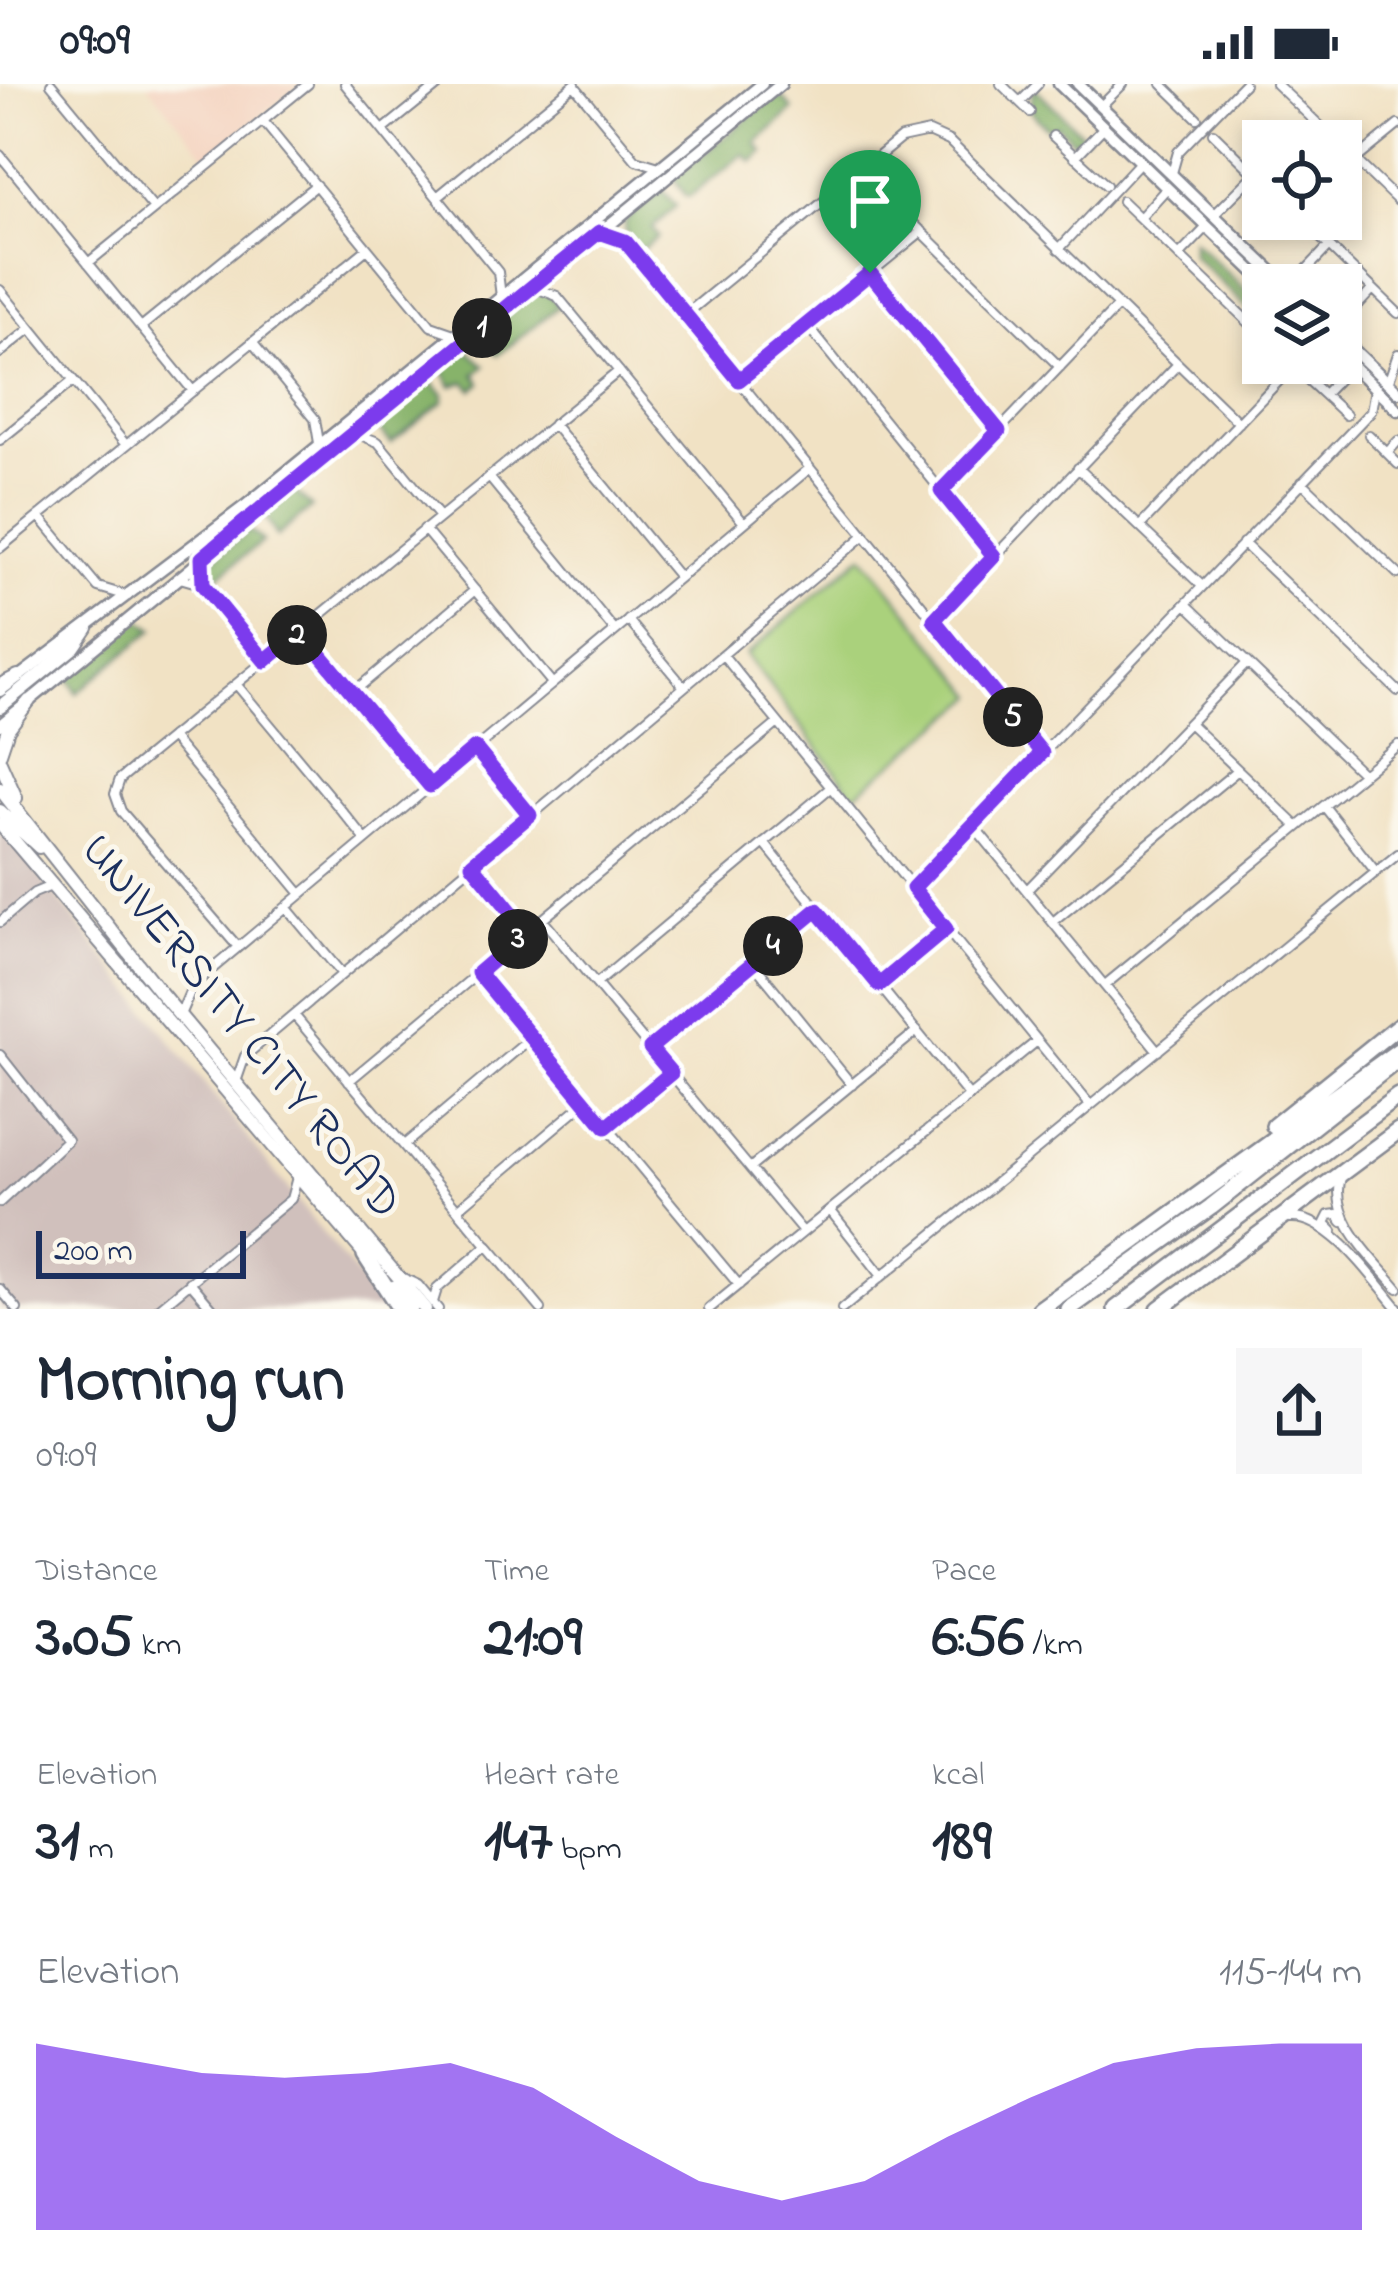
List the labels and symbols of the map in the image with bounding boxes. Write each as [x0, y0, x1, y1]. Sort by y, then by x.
pin [819, 150, 921, 273]
pin: 1 [452, 298, 512, 358]
pin: 2 [267, 605, 327, 665]
pin: 5 [983, 687, 1043, 747]
street label: UNIVERSITY CITY ROAD [62, 819, 418, 1235]
pin: 3 [488, 909, 548, 969]
pin: 4 [743, 916, 803, 976]
scale bar [36, 1225, 246, 1278]

